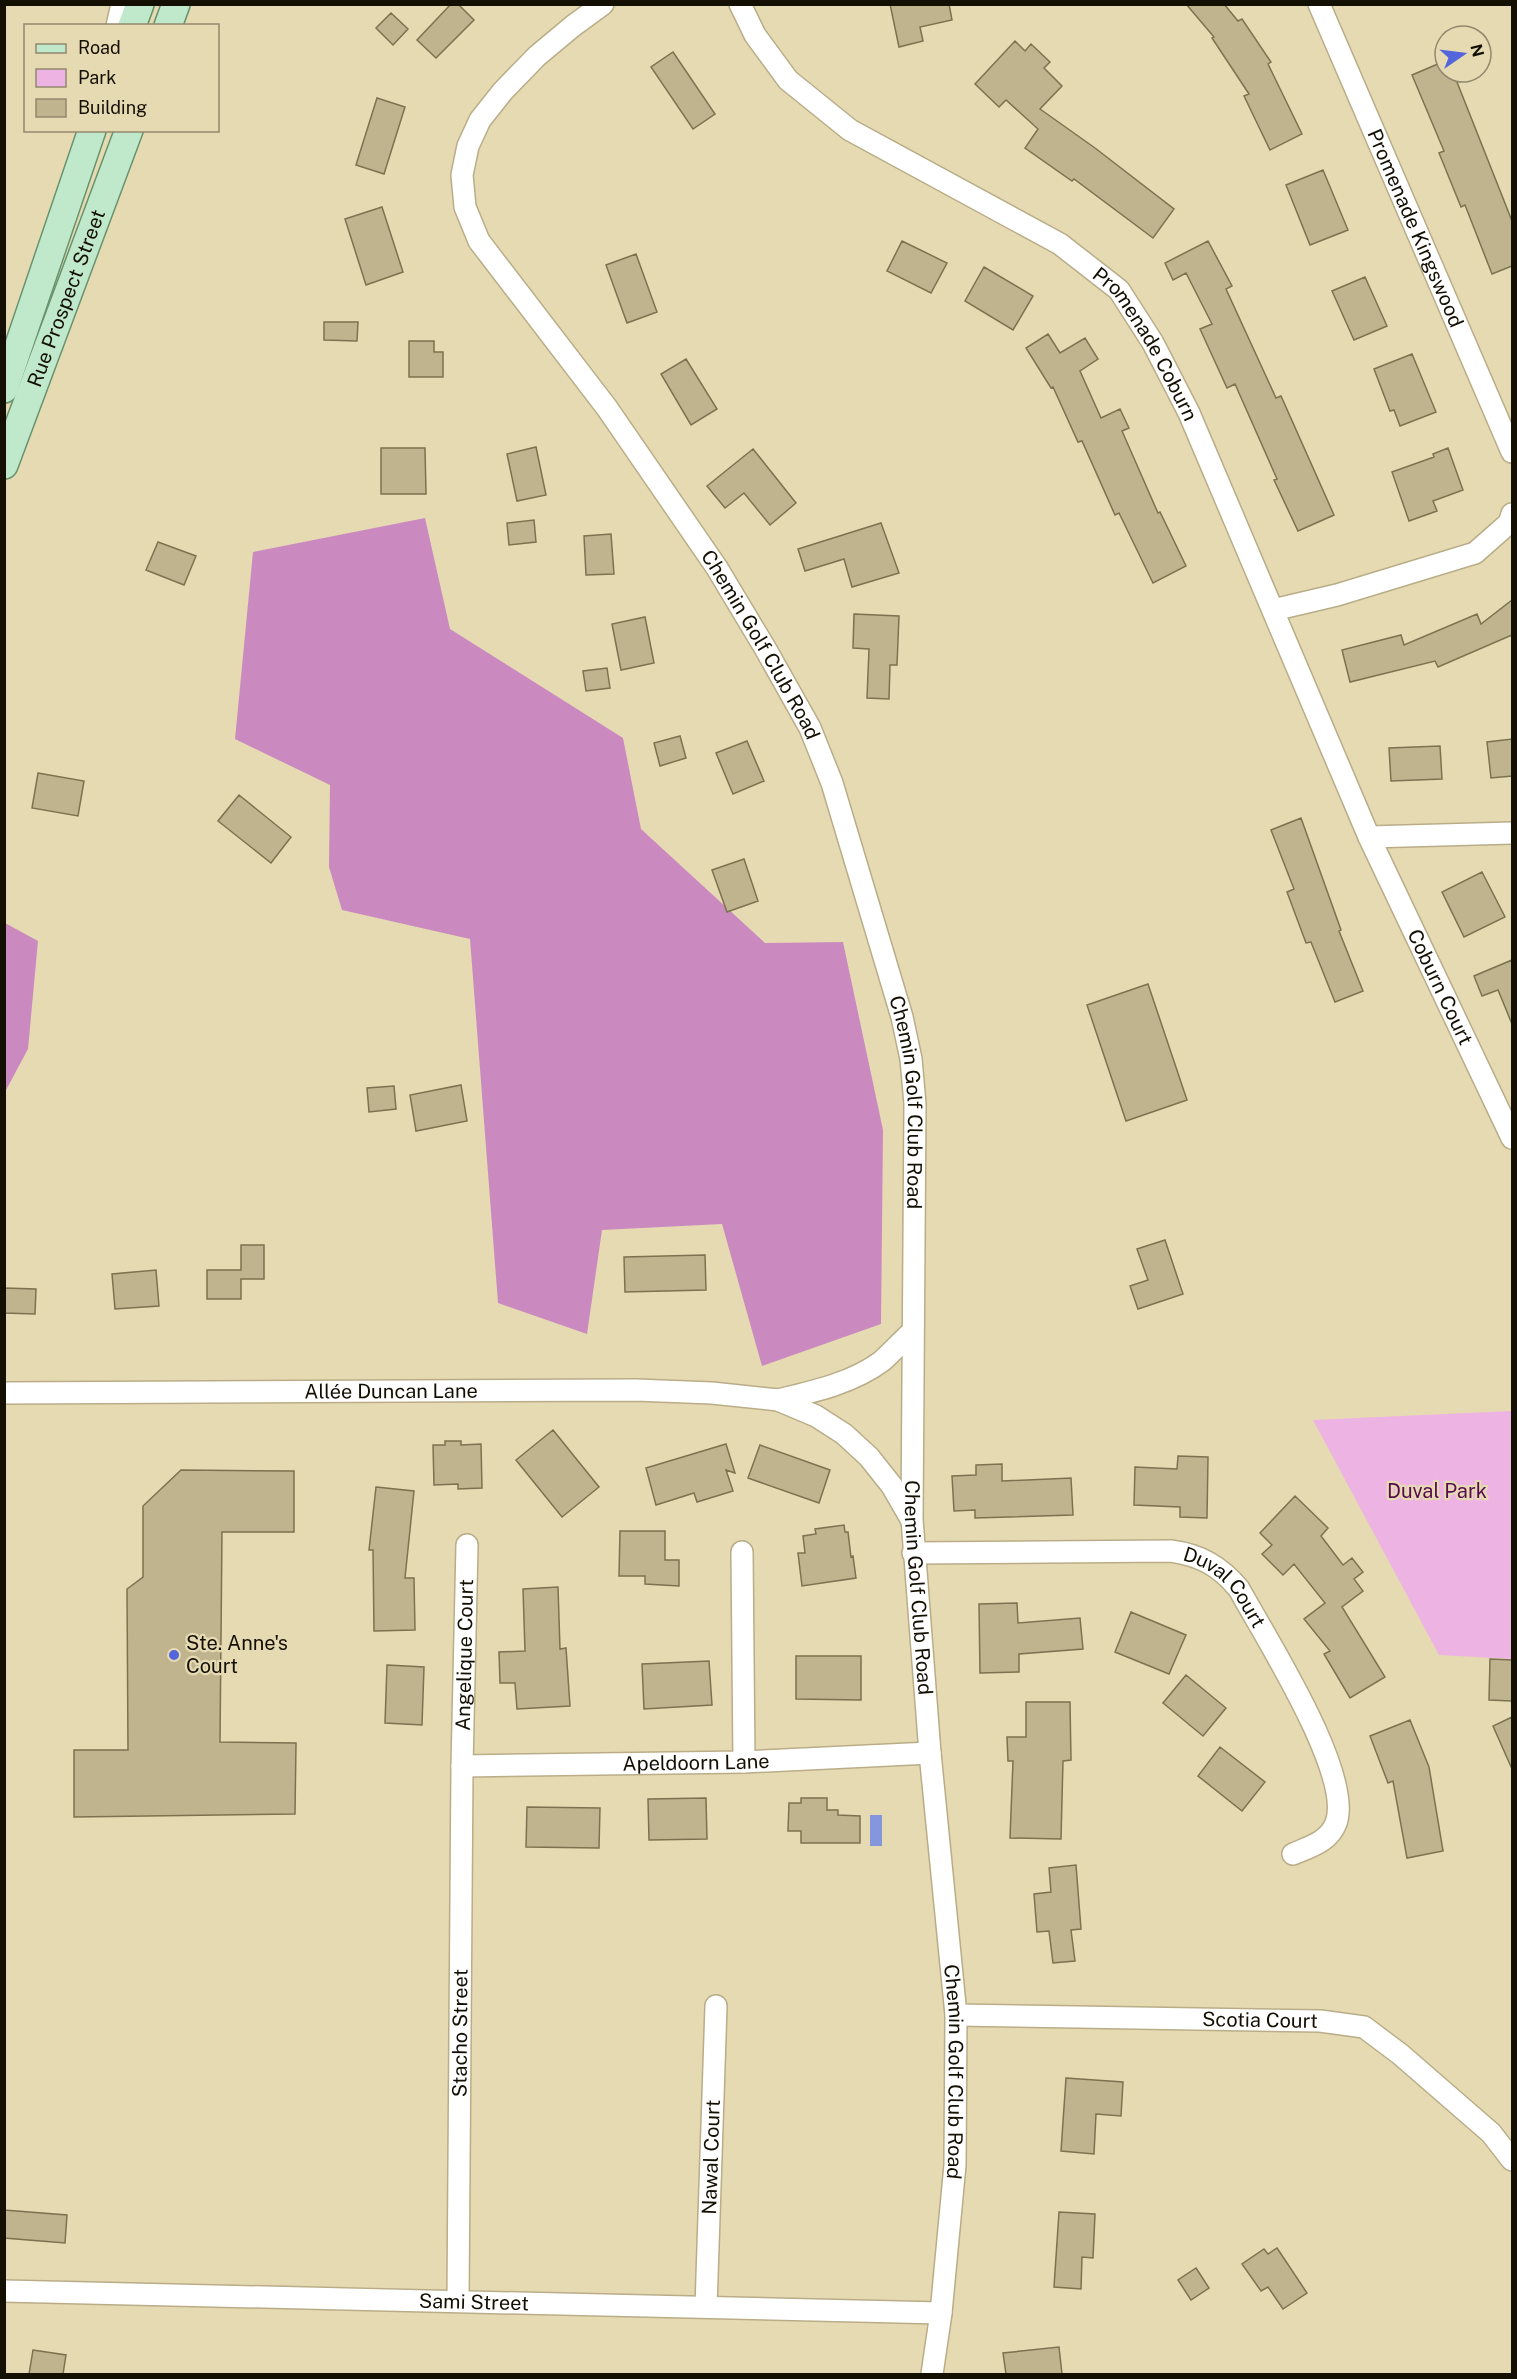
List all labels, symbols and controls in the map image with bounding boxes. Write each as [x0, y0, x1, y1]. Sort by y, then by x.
legend [24, 24, 219, 132]
north arrow [1433, 24, 1493, 84]
text: Road [78, 37, 121, 58]
text: N [1466, 42, 1488, 59]
text: Park [78, 67, 116, 88]
text: Building [78, 97, 147, 118]
street label: Promenade Kingswood [1362, 125, 1469, 331]
street label: Rue Prospect Street [22, 206, 110, 390]
street label: Promenade Coburn [1088, 262, 1203, 424]
street label: Chemin Golf Club Road [696, 545, 825, 743]
street label: Coburn Court [1403, 925, 1478, 1049]
street label: Chemin Golf Club Road [884, 993, 927, 1209]
street label: Allée Duncan Lane [304, 1379, 478, 1404]
park label: Duval Park [1387, 1479, 1487, 1503]
street label: Chemin Golf Club Road [900, 1480, 937, 1696]
street label: Duval Court [1181, 1542, 1271, 1632]
street label: Angelique Court [451, 1579, 478, 1731]
place label: Ste. Anne's Court [186, 1631, 288, 1678]
marker: Ste. Anne's Court [167, 1648, 181, 1662]
street label: Apeldoorn Lane [622, 1749, 770, 1776]
street label: Chemin Golf Club Road [939, 1963, 968, 2180]
street label: Stacho Street [448, 1969, 472, 2097]
street label: Scotia Court [1202, 2007, 1318, 2033]
street label: Nawal Court [697, 2099, 725, 2215]
street label: Sami Street [419, 2289, 529, 2315]

